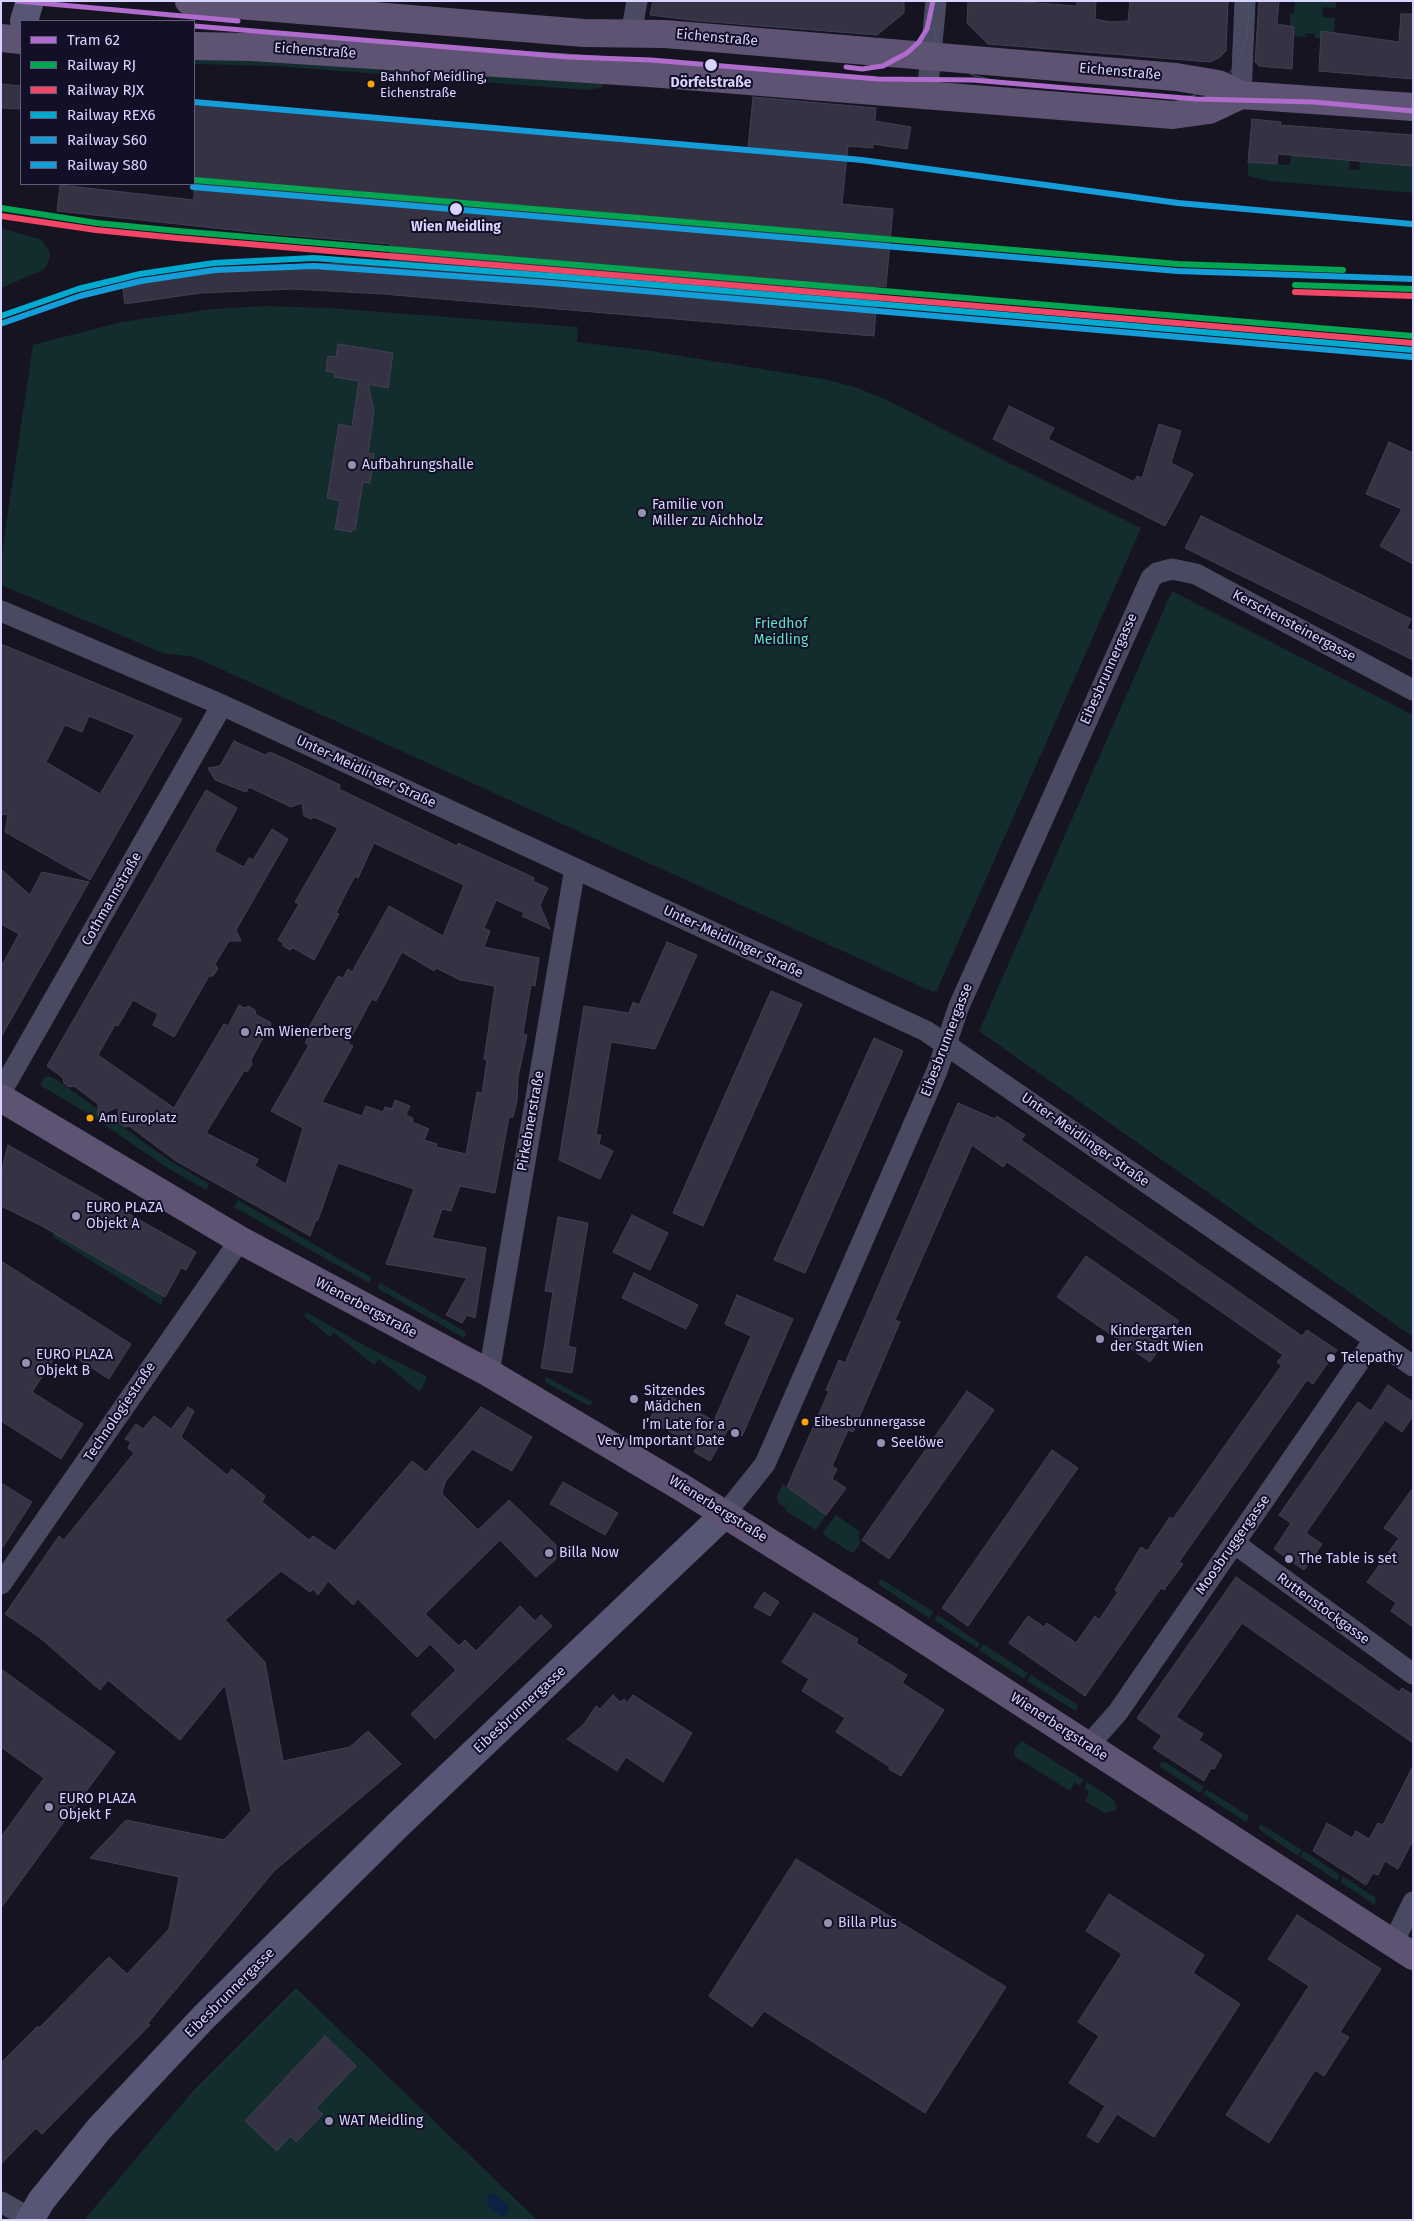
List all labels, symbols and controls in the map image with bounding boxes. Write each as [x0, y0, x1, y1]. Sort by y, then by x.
legend [20, 20, 195, 185]
street label: Eichenstraße [675, 26, 759, 50]
text: Tram 62 [67, 31, 120, 49]
street label: Eichenstraße [273, 40, 357, 62]
text: Railway RJ [67, 56, 136, 74]
marker: Dörfelstraße [703, 57, 719, 73]
street label: Eichenstraße [1078, 60, 1162, 84]
place label: Bahnhof Meidling, Eichenstraße [380, 69, 487, 100]
place label: Dörfelstraße [671, 75, 751, 91]
marker: Bahnhof Meidling, Eichenstraße [366, 79, 376, 89]
text: Railway RJX [67, 81, 144, 99]
text: Railway REX6 [67, 106, 155, 124]
text: Railway S60 [67, 131, 147, 149]
text: Railway S80 [67, 156, 147, 174]
marker: Wien Meidling [448, 201, 464, 217]
place label: Wien Meidling [411, 219, 501, 235]
place label: Aufbahrungshalle [362, 457, 474, 473]
marker: Aufbahrungshalle [346, 459, 358, 471]
place label: Familie von Miller zu Aichholz [652, 497, 763, 530]
marker: Familie von Miller zu Aichholz [636, 507, 648, 519]
street label: Kerschensteinergasse [1229, 586, 1359, 666]
street label: Eibesbrunnergasse [1077, 611, 1141, 727]
park label: Friedhof Meidling [754, 616, 808, 648]
street label: Unter-Meidlinger Straße [293, 732, 439, 812]
street label: Cothmannstraße [78, 849, 146, 949]
street label: Unter-Meidlinger Straße [660, 902, 806, 982]
street label: Eibesbrunnergasse [918, 981, 976, 1099]
place label: Am Wienerberg [255, 1024, 352, 1040]
marker: Am Wienerberg [239, 1026, 251, 1038]
street label: Pirkebnerstraße [514, 1070, 548, 1172]
street label: Unter-Meidlinger Straße [1018, 1089, 1152, 1191]
place label: Am Europlatz [99, 1110, 176, 1126]
marker: Am Europlatz [85, 1113, 95, 1123]
place label: EURO PLAZA Objekt A [86, 1200, 163, 1232]
marker: EURO PLAZA Objekt A [70, 1210, 82, 1222]
street label: Wienerbergstraße [312, 1274, 420, 1342]
place label: Kindergarten der Stadt Wien [1110, 1323, 1204, 1355]
marker: Kindergarten der Stadt Wien [1094, 1333, 1106, 1345]
place label: EURO PLAZA Objekt B [36, 1347, 113, 1380]
place label: Telepathy [1341, 1350, 1403, 1366]
marker: Telepathy [1325, 1352, 1337, 1364]
marker: EURO PLAZA Objekt B [20, 1357, 32, 1369]
street label: Technologiestraße [80, 1359, 160, 1465]
place label: Sitzendes Mädchen [644, 1383, 705, 1415]
marker: Sitzendes Mädchen [628, 1393, 640, 1405]
place label: Eibesbrunnergasse [814, 1414, 926, 1430]
place label: I’m Late for a Very Important Date [597, 1417, 725, 1450]
marker: Eibesbrunnergasse [800, 1417, 810, 1427]
marker: I’m Late for a Very Important Date [729, 1427, 741, 1439]
place label: Seelöwe [891, 1435, 944, 1451]
marker: Seelöwe [875, 1437, 887, 1449]
street label: Wienerbergstraße [666, 1472, 770, 1546]
street label: Moosbruggergasse [1192, 1492, 1274, 1598]
place label: Billa Now [559, 1545, 619, 1561]
marker: Billa Now [543, 1547, 555, 1559]
place label: The Table is set [1299, 1551, 1397, 1567]
marker: The Table is set [1283, 1553, 1295, 1565]
street label: Ruttenstockgasse [1273, 1570, 1373, 1648]
street label: Eibesbrunnergasse [470, 1663, 570, 1757]
street label: Wienerbergstraße [1007, 1689, 1111, 1765]
place label: EURO PLAZA Objekt F [59, 1791, 136, 1824]
marker: EURO PLAZA Objekt F [43, 1801, 55, 1813]
place label: Billa Plus [838, 1915, 897, 1931]
marker: Billa Plus [822, 1917, 834, 1929]
street label: Eibesbrunnergasse [182, 1945, 278, 2041]
place label: WAT Meidling [339, 2113, 423, 2129]
marker: WAT Meidling [323, 2115, 335, 2127]

